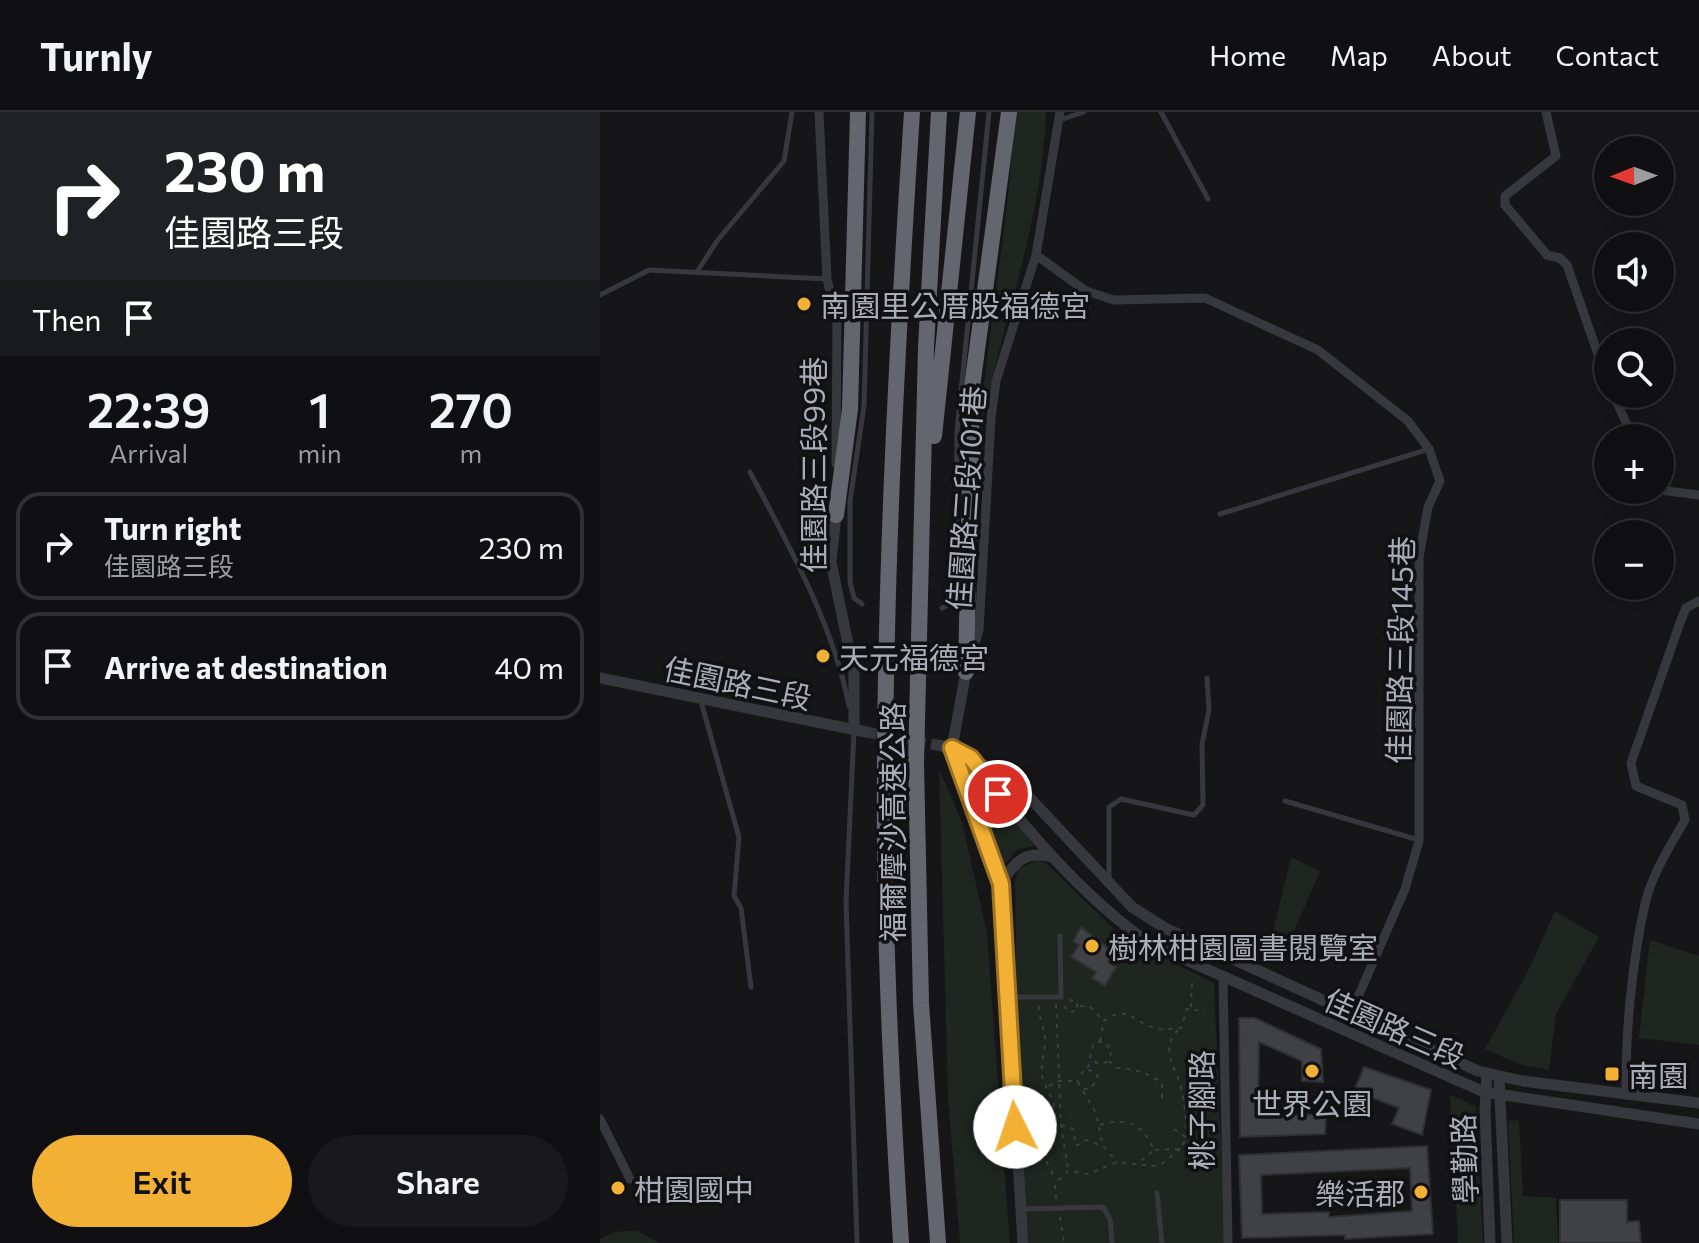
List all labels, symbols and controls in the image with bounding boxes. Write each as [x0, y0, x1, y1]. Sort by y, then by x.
text: Turnly [40, 32, 153, 79]
text: Home [1209, 38, 1286, 72]
text: Map [1330, 38, 1388, 72]
text: About [1432, 38, 1512, 72]
text: Contact [1556, 38, 1659, 72]
text: 230 m [164, 135, 325, 204]
north arrow [1594, 136, 1674, 216]
map controls [1594, 136, 1674, 600]
icon: right [32, 144, 136, 248]
text: 佳園路三段 [164, 209, 344, 253]
button: sound [1594, 232, 1674, 312]
place label: 南園里公厝股福德宮 [820, 286, 1090, 323]
marker: 南園里公厝股福德宮 [795, 295, 813, 313]
icon: arrive [117, 296, 161, 340]
text: Then [32, 300, 101, 337]
button: search [1594, 328, 1674, 408]
street label: 佳園路三段99巷 [794, 357, 831, 573]
text: 22:39 [87, 379, 211, 438]
text: 1 [309, 379, 330, 438]
text: 270 [429, 379, 513, 438]
street label: 佳園路三段101巷 [939, 384, 991, 612]
button: + [1594, 424, 1674, 504]
text: Arrival [109, 437, 188, 468]
text: min [297, 437, 342, 468]
text: m [460, 437, 482, 468]
text: Turn right [104, 509, 241, 546]
button: − [1594, 520, 1674, 600]
icon: right [36, 524, 80, 568]
text: 230 m [479, 528, 564, 565]
street label: 佳園路三段145巷 [1379, 536, 1419, 764]
text: 佳園路三段 [104, 550, 234, 581]
place label: 天元福德宮 [839, 638, 989, 675]
icon: arrive [36, 644, 80, 688]
marker: 天元福德宮 [814, 647, 832, 665]
text: Arrive at destination [104, 648, 388, 685]
text: 40 m [495, 648, 564, 685]
street label: 佳園路三段 [661, 648, 815, 716]
street label: 福爾摩沙高速公路 [873, 702, 910, 942]
pin [964, 760, 1032, 828]
icon: arrive [976, 772, 1020, 816]
place label: 樹林柑園圖書閱覽室 [1108, 928, 1378, 965]
marker: 樹林柑園圖書閱覽室 [1083, 937, 1101, 955]
street label: 佳園路三段 [1319, 980, 1471, 1074]
street label: 桃子腳路 [1182, 1050, 1219, 1170]
place label: 南園 [1628, 1056, 1688, 1093]
marker: 世界公園 [1303, 1062, 1321, 1080]
marker: 南園 [1603, 1065, 1621, 1083]
place label: 世界公園 [1252, 1084, 1372, 1121]
position arrow [973, 1085, 1057, 1169]
street label: 學勤路 [1443, 1113, 1483, 1205]
button: Exit [32, 1135, 292, 1227]
button: Share [308, 1135, 568, 1227]
place label: 柑園國中 [634, 1170, 754, 1207]
place label: 樂活郡 [1315, 1174, 1405, 1211]
marker: 柑園國中 [609, 1179, 627, 1197]
marker: 樂活郡 [1412, 1183, 1430, 1201]

